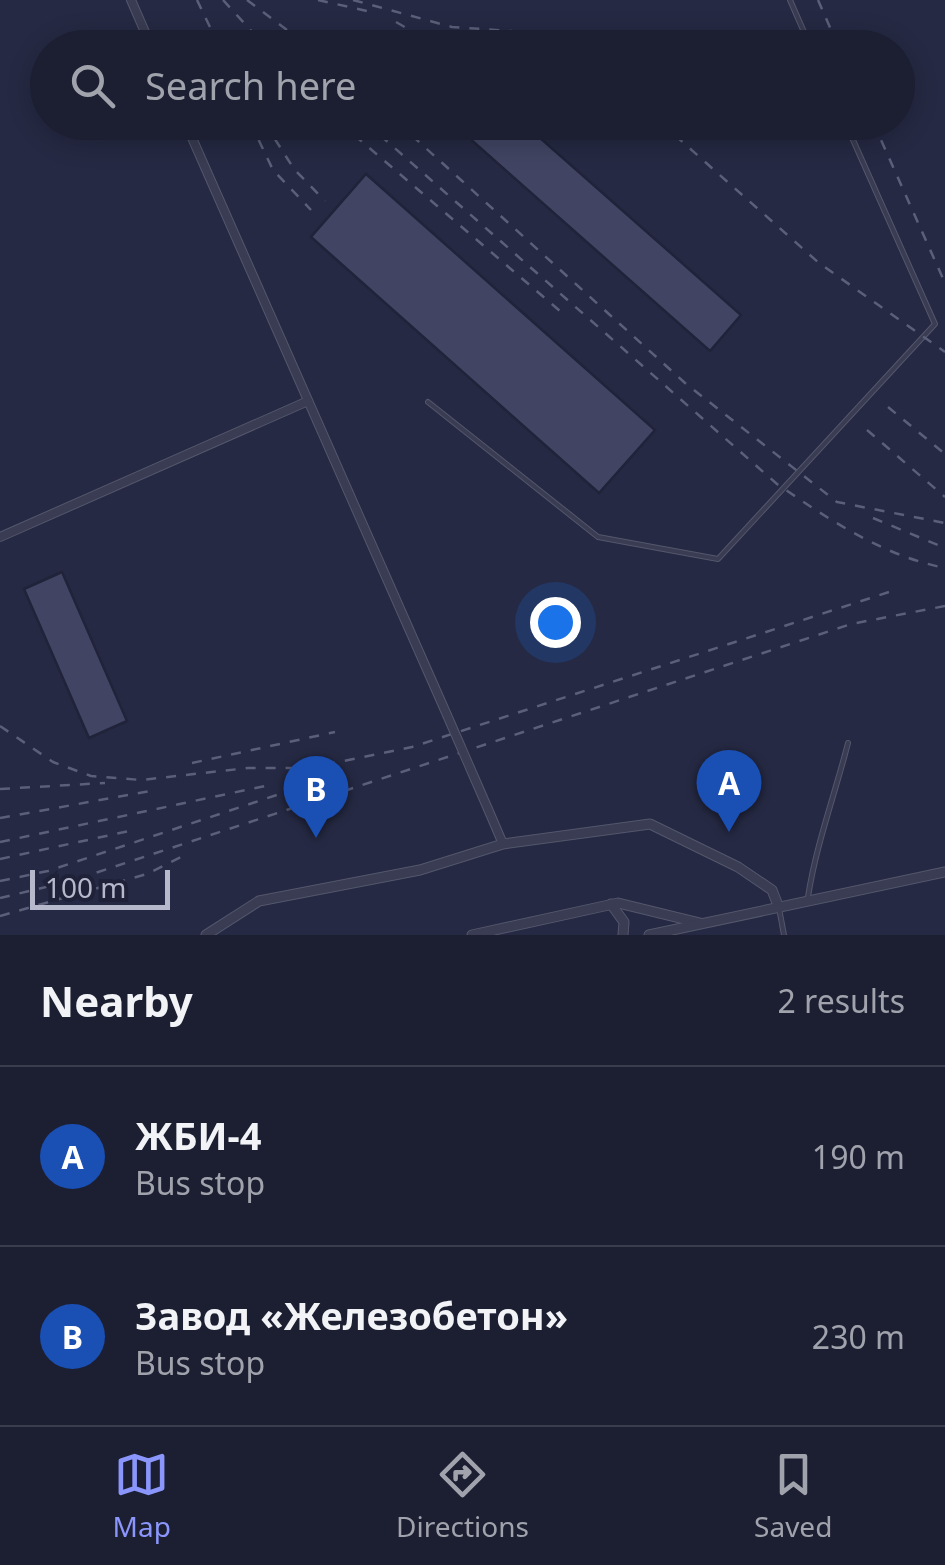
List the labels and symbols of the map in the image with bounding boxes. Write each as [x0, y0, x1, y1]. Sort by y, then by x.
your location [530, 597, 581, 648]
pin: A [696, 750, 762, 832]
pin: B [284, 756, 348, 838]
scale bar [30, 865, 170, 910]

